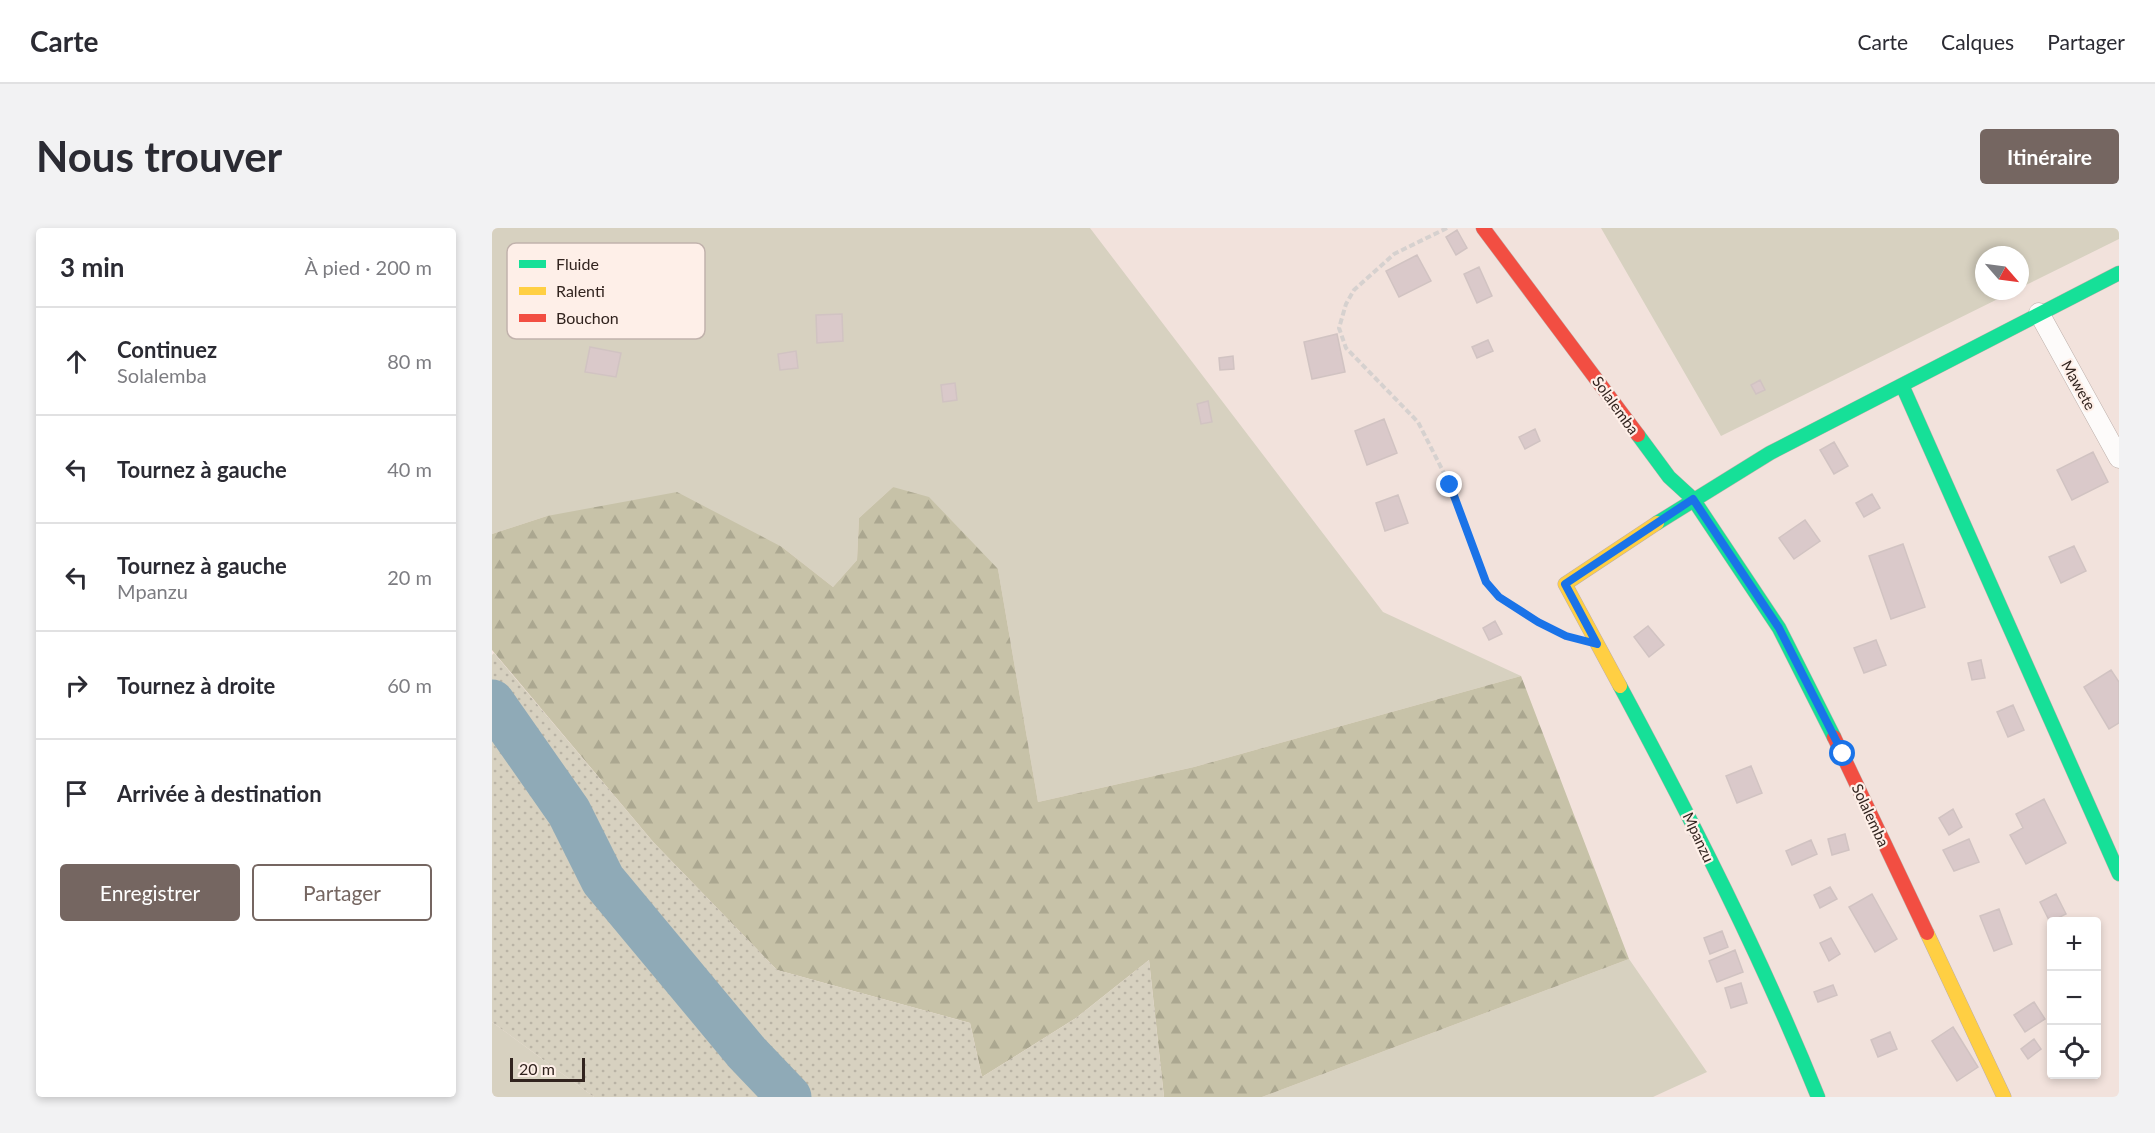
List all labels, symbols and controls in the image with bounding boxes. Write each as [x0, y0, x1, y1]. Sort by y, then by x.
text: Carte [30, 24, 98, 58]
text: Carte [1857, 29, 1908, 54]
text: Calques [1941, 29, 2014, 54]
text: Partager [2047, 29, 2125, 54]
button: Itinéraire [1980, 129, 2119, 184]
text: Nous trouver [36, 131, 282, 181]
legend [507, 243, 705, 339]
north arrow [1975, 246, 2029, 300]
text: 3 min [60, 251, 124, 283]
text: Fluide [556, 254, 599, 273]
text: À pied · 200 m [304, 255, 432, 279]
text: Ralenti [556, 281, 605, 300]
text: Bouchon [556, 308, 619, 327]
text: Continuez [117, 336, 217, 363]
icon: ahead [60, 345, 93, 378]
text: 80 m [387, 349, 432, 373]
street label: Mawete [2058, 357, 2100, 413]
text: Solalemba [117, 363, 207, 387]
street label: Solalemba [1589, 373, 1643, 437]
icon: left [60, 453, 93, 486]
text: Tournez à gauche [117, 456, 287, 483]
text: 40 m [387, 457, 432, 481]
route end [1436, 471, 1462, 497]
text: Tournez à gauche [117, 552, 287, 579]
icon: left [60, 561, 93, 594]
text: 20 m [387, 565, 432, 589]
text: Mpanzu [117, 579, 188, 603]
icon: right [60, 669, 93, 702]
text: Tournez à droite [117, 672, 275, 699]
text: 60 m [387, 673, 432, 697]
route start [1829, 740, 1855, 766]
icon: arrive [60, 777, 93, 810]
text: Arrivée à destination [117, 780, 322, 807]
street label: Solalemba [1849, 781, 1893, 849]
street label: Mpanzu [1680, 809, 1718, 865]
button: Enregistrer [60, 864, 240, 921]
button: Partager [252, 864, 432, 921]
map controls [2047, 917, 2101, 1079]
button: + [2047, 917, 2101, 971]
button: − [2047, 971, 2101, 1025]
button: locate [2047, 1025, 2101, 1079]
scale bar [510, 1055, 585, 1082]
text: 20 m [519, 1059, 555, 1078]

